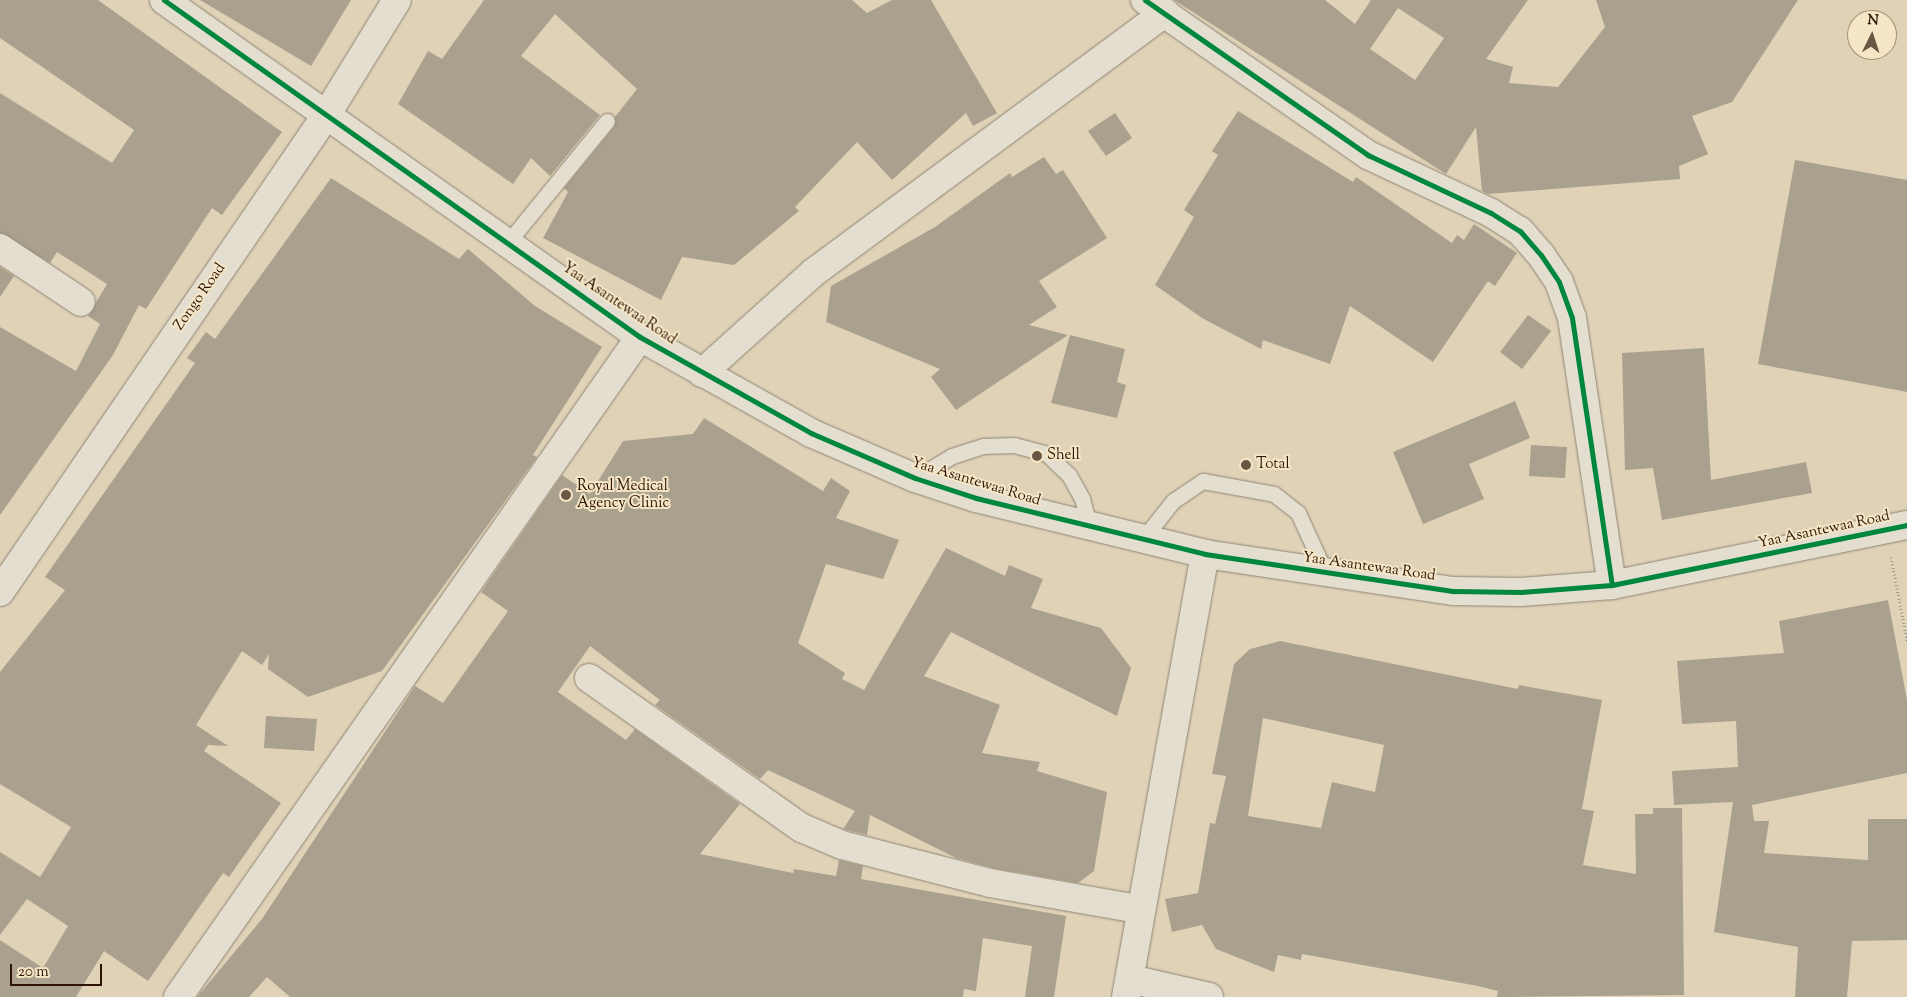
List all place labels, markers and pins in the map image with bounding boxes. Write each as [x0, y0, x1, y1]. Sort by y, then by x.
place label: Shell [1047, 447, 1080, 465]
marker: Shell [1031, 450, 1043, 462]
place label: Total [1256, 456, 1290, 474]
marker: Total [1240, 459, 1252, 471]
place label: Royal Medical Agency Clinic [577, 477, 669, 512]
marker: Royal Medical Agency Clinic [559, 488, 573, 502]

